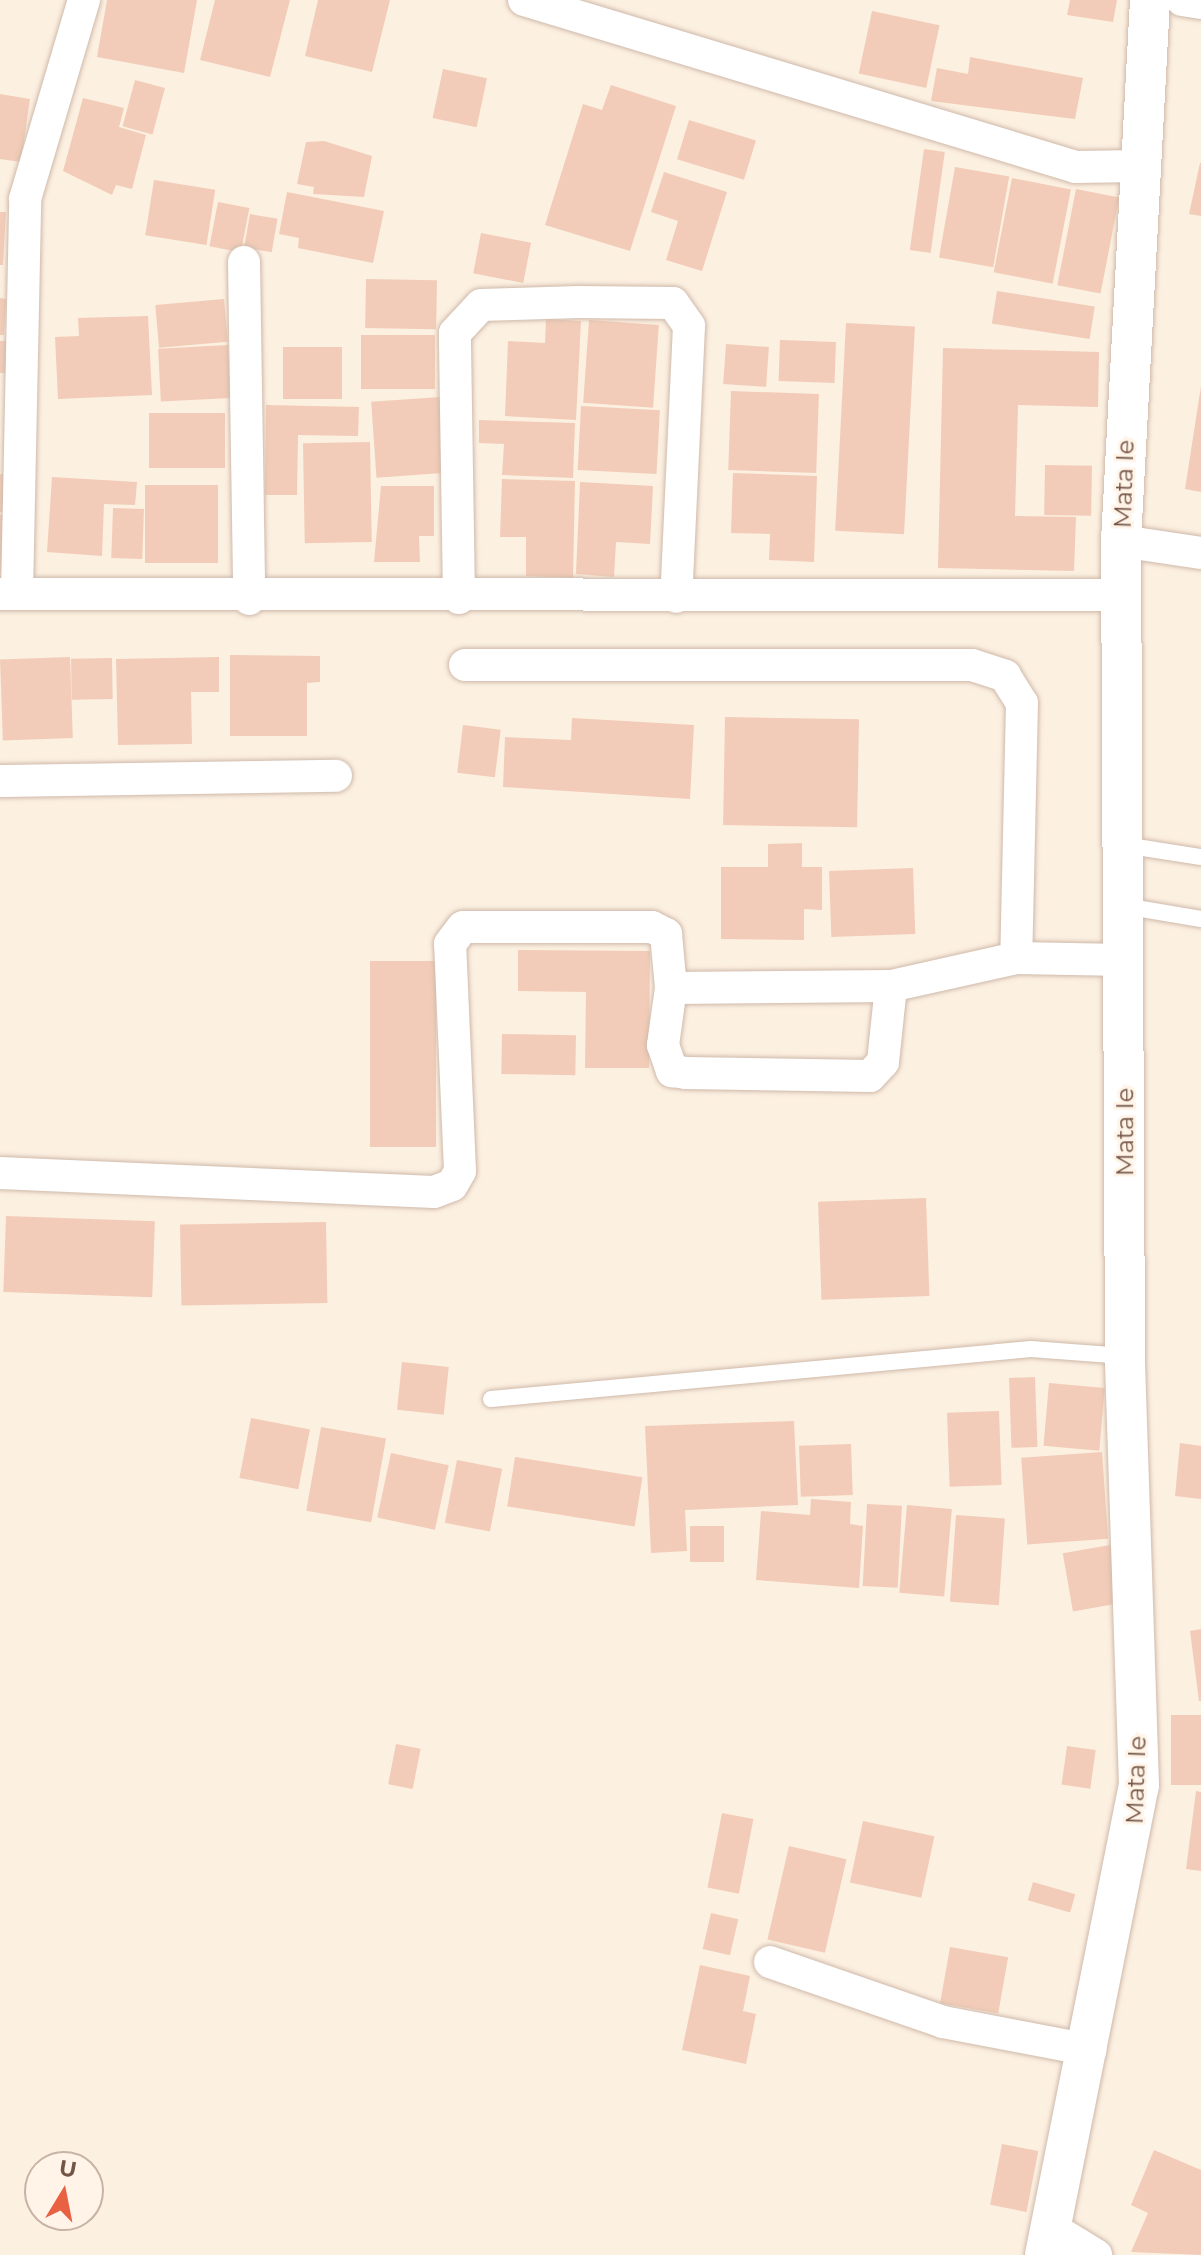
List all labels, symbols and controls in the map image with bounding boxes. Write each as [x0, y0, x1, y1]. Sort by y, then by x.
street label: Mata Ie [1108, 439, 1140, 529]
street label: Mata Ie [1111, 1088, 1139, 1176]
street label: Mata Ie [1120, 1735, 1152, 1825]
north arrow [24, 2151, 104, 2231]
text: U [57, 2154, 79, 2184]

